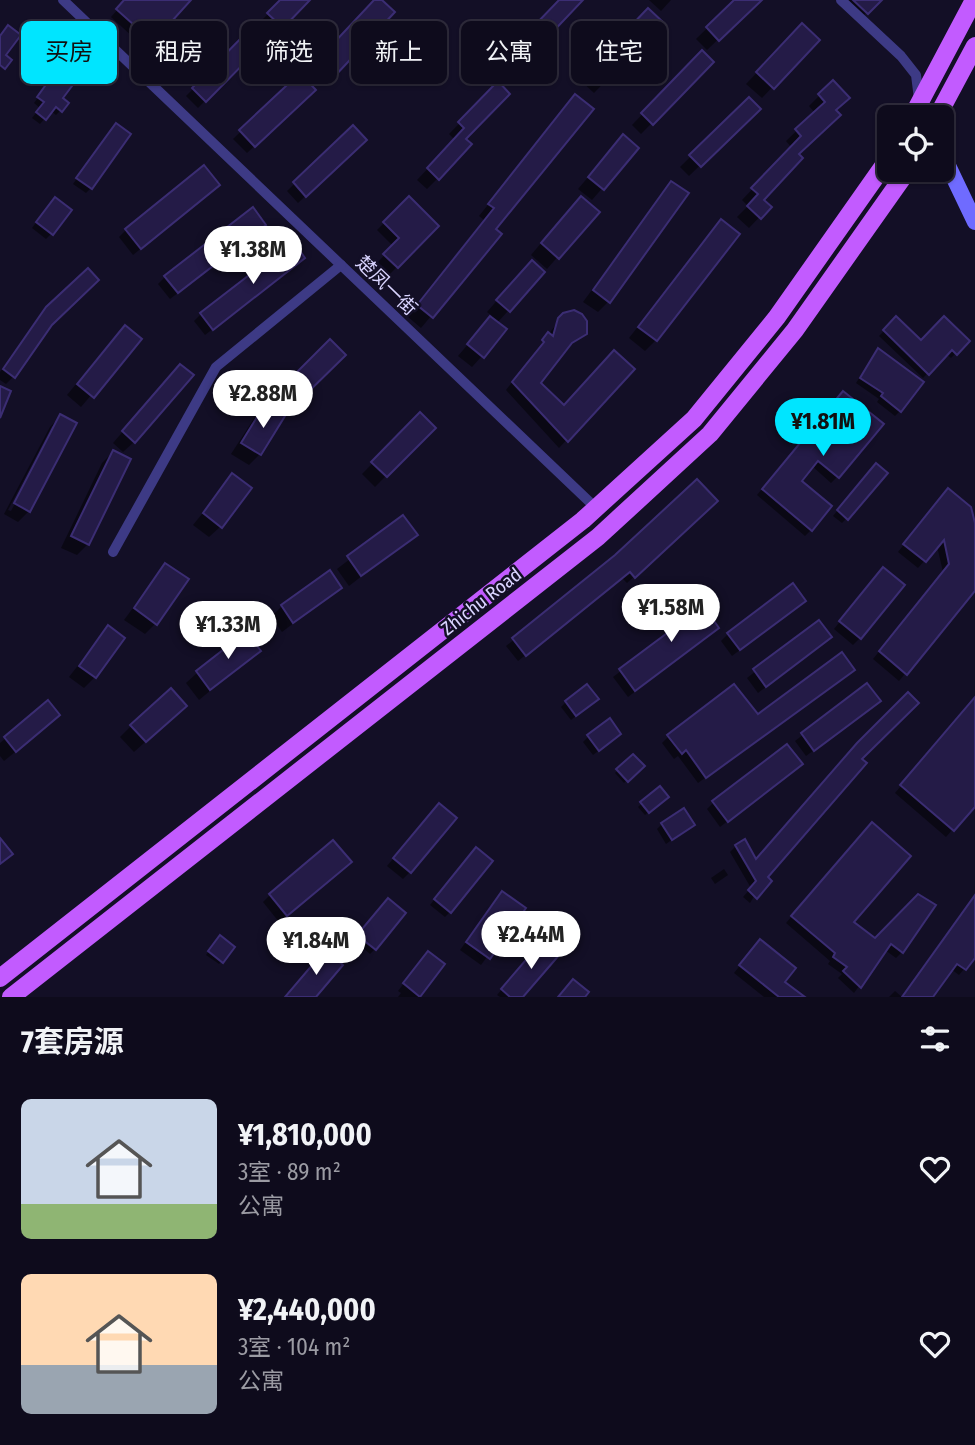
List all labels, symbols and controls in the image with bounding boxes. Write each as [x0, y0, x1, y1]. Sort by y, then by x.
chip: 买房 [21, 21, 117, 84]
chip: 租房 [131, 21, 227, 84]
chip: 筛选 [241, 21, 337, 84]
chip: 新上 [351, 21, 447, 84]
chip: 公寓 [461, 21, 557, 84]
chip: 住宅 [571, 21, 667, 84]
map controls [877, 105, 954, 182]
button: locate [877, 105, 954, 182]
pin: ¥1.38M [196, 226, 310, 286]
text: ¥1.38M [220, 235, 286, 263]
street label: 楚凤一街 [351, 251, 422, 320]
pin: ¥2.88M [206, 370, 320, 430]
text: ¥2.88M [229, 379, 297, 407]
pin: ¥1.81M [766, 398, 880, 458]
text: ¥1.81M [791, 407, 855, 435]
street label: Zhichu Road [437, 563, 526, 640]
pin: ¥1.58M [614, 584, 728, 644]
text: ¥1.58M [638, 593, 704, 621]
pin: ¥1.33M [171, 602, 285, 661]
text: ¥1.33M [196, 610, 260, 638]
pin: ¥2.44M [474, 912, 588, 971]
pin: ¥1.84M [259, 918, 373, 977]
text: ¥2.44M [497, 920, 565, 948]
text: ¥1.84M [283, 926, 349, 954]
icon: filters [916, 1020, 954, 1058]
text: 7套房源 [21, 1024, 124, 1060]
text: ¥1,810,000 [238, 1117, 372, 1153]
icon: home [77, 1127, 161, 1211]
icon: heart [916, 1150, 954, 1188]
text: 3室 · 89 m² [238, 1158, 341, 1186]
text: 公寓 [238, 1192, 284, 1220]
text: ¥2,440,000 [238, 1292, 376, 1328]
icon: home [77, 1302, 161, 1386]
icon: heart [916, 1325, 954, 1363]
text: 3室 · 104 m² [238, 1333, 350, 1361]
text: 公寓 [238, 1367, 284, 1395]

